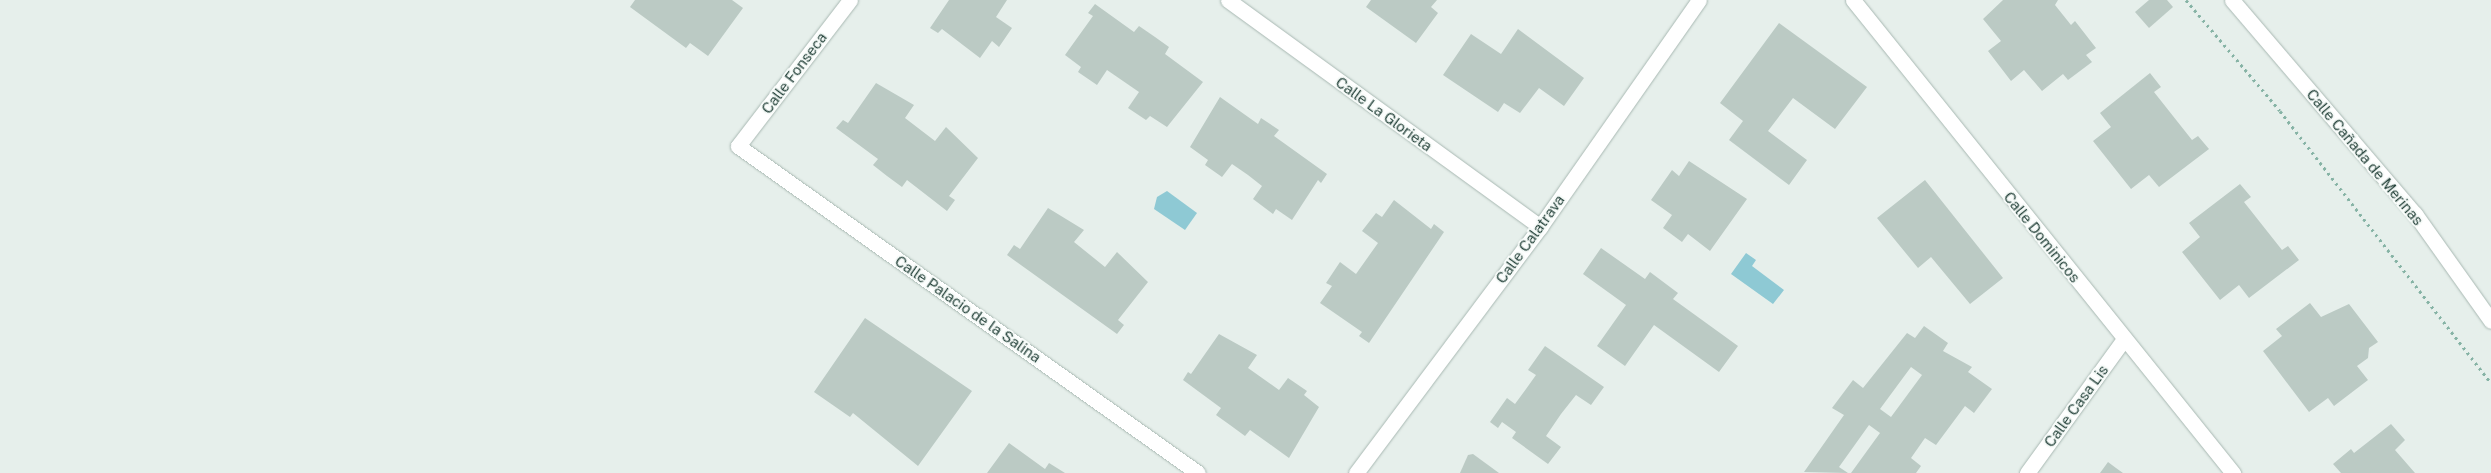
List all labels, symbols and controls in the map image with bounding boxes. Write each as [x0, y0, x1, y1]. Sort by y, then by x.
street label: Calle Fonseca [758, 29, 830, 117]
street label: Calle La Glorieta [1332, 73, 1436, 155]
street label: Calle Cañada de Merinas [2303, 85, 2427, 229]
street label: Calle Dominicos [2000, 188, 2084, 286]
street label: Calle Calatrava [1492, 191, 1568, 287]
street label: Calle Palacio de la Salina [891, 252, 1045, 366]
street label: Calle Casa Lis [2040, 361, 2112, 451]

